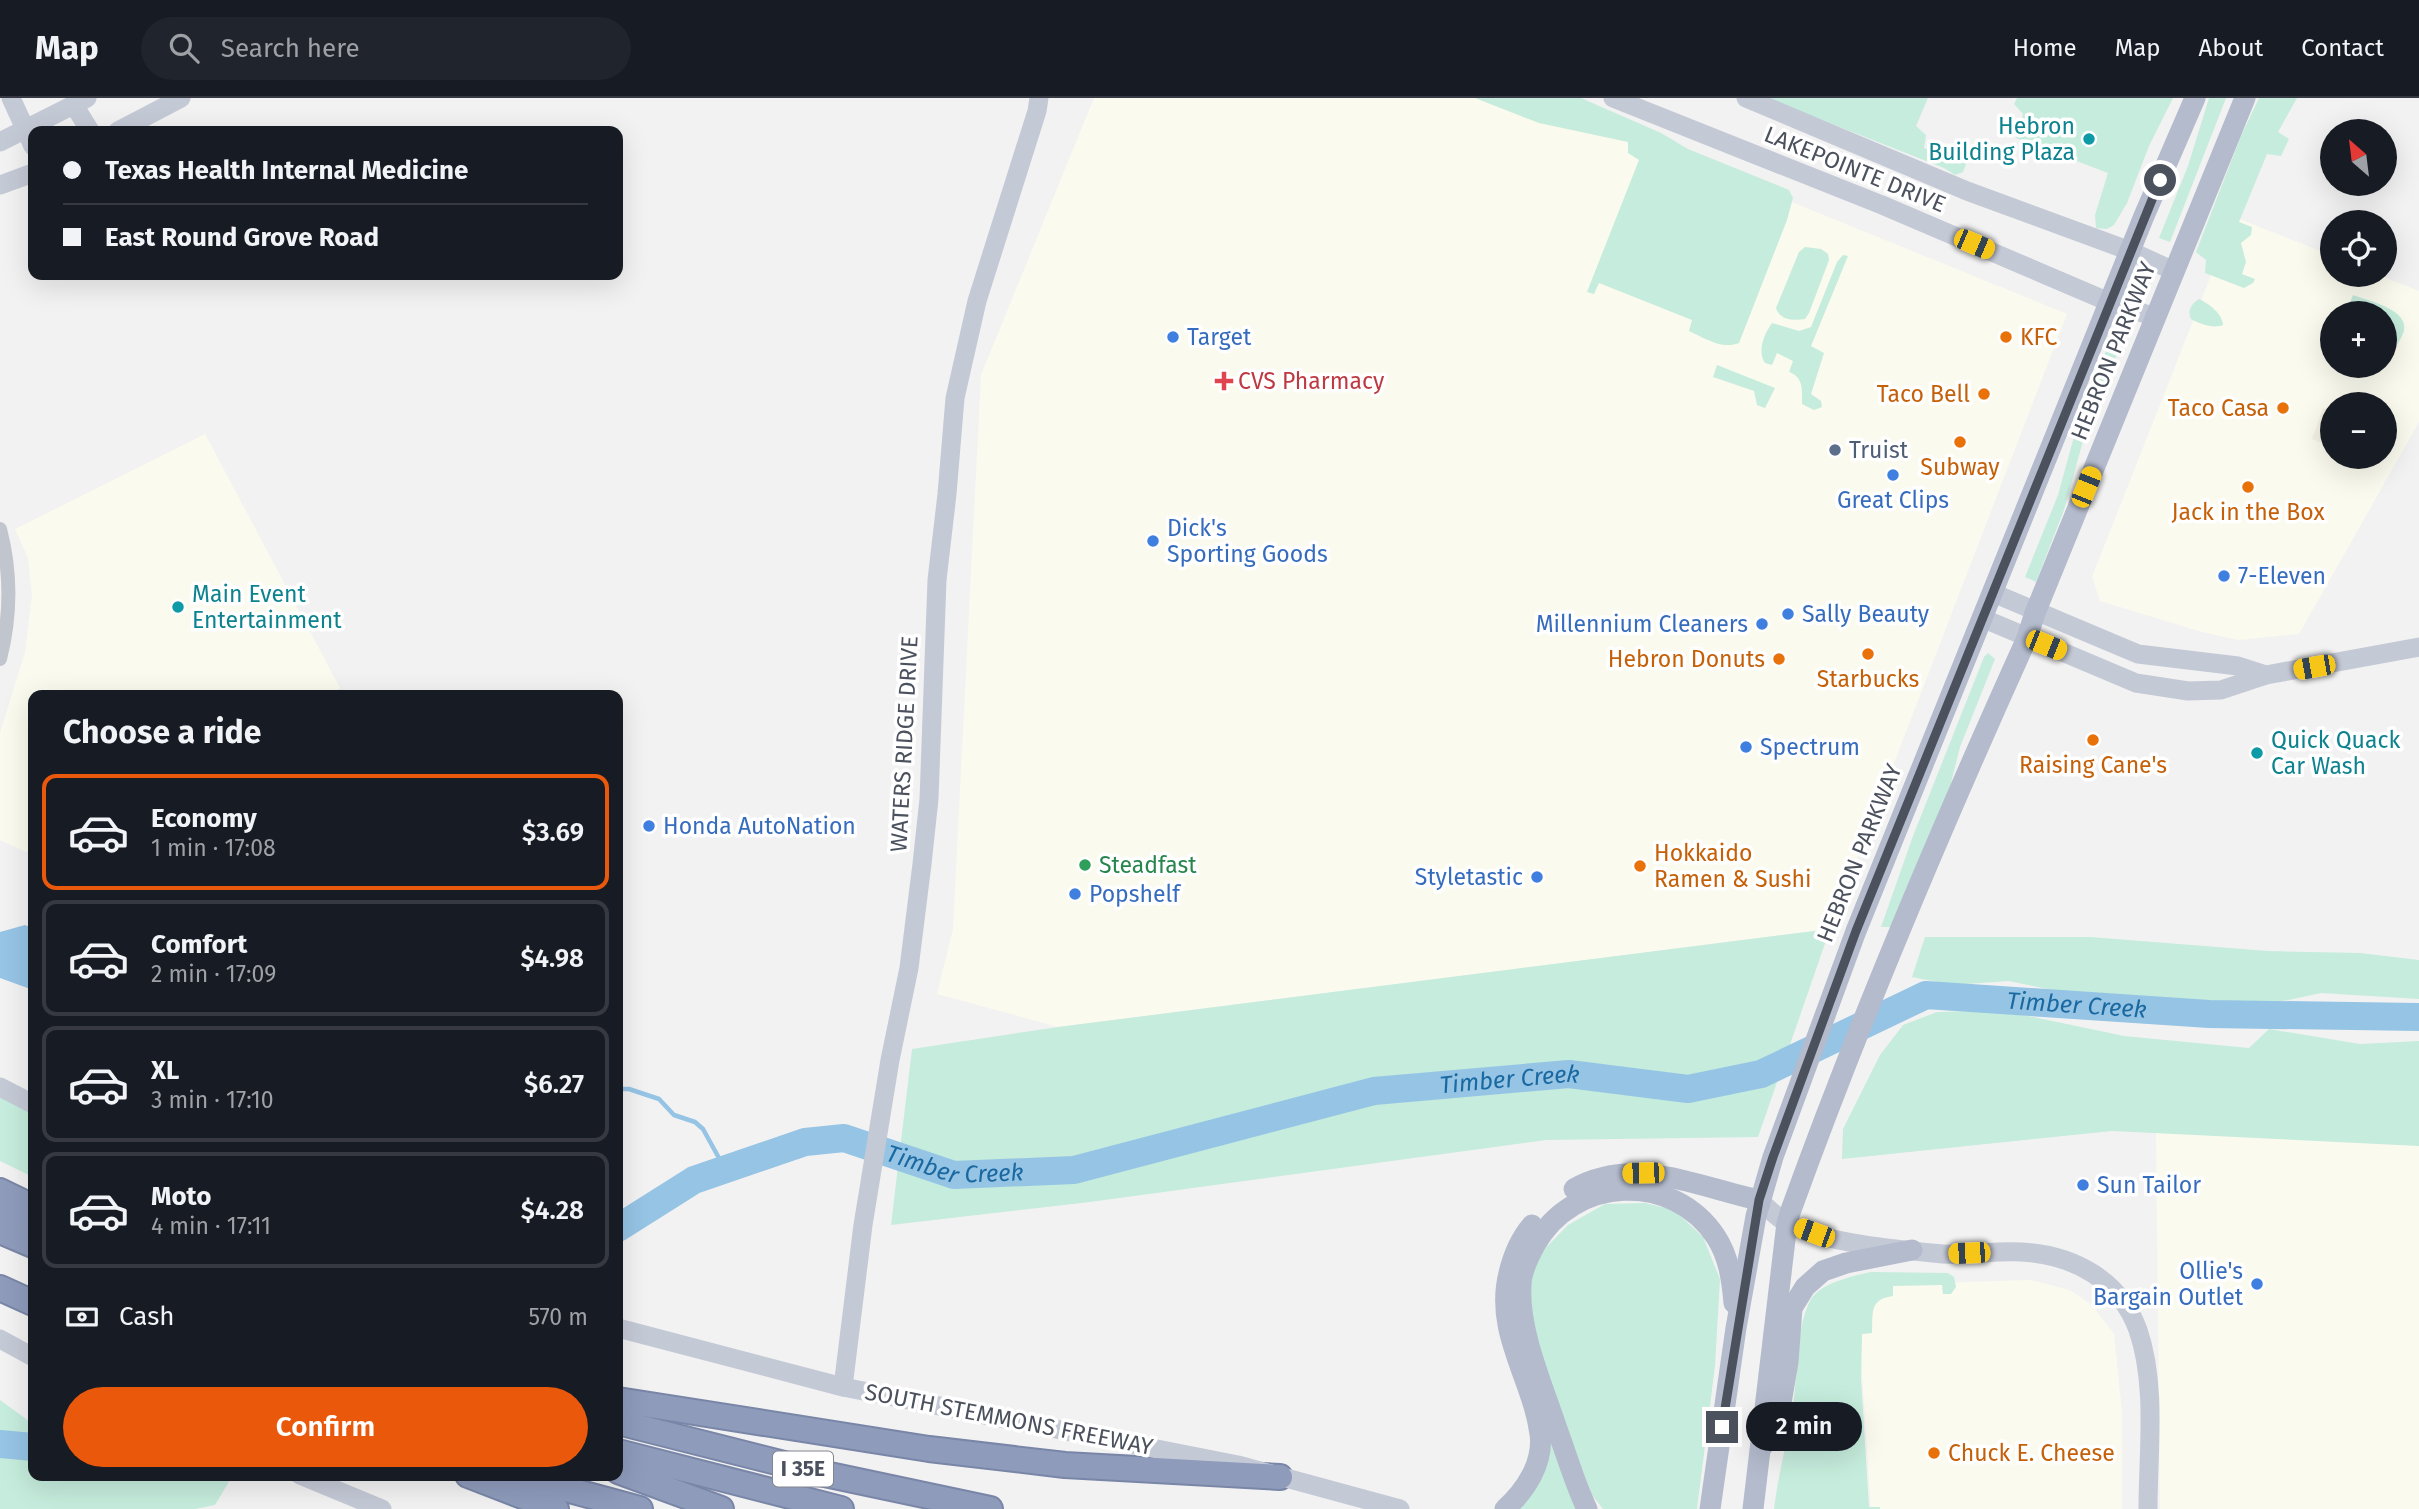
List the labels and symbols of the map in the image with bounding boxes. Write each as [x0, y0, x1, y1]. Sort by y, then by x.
place label: Hebron Building Plaza [1928, 112, 2075, 166]
north arrow [2320, 119, 2398, 196]
street label: LAKEPOINTE DRIVE [1760, 120, 1950, 218]
marker: Hebron Building Plaza [2081, 131, 2097, 147]
route start [2144, 164, 2176, 196]
car [1951, 226, 1998, 262]
street label: HEBRON PARKWAY [2064, 257, 2162, 444]
place label: Target [1187, 323, 1252, 351]
place label: KFC [2020, 323, 2057, 351]
marker: Target [1165, 329, 1181, 345]
marker: KFC [1998, 329, 2014, 345]
place label: CVS Pharmacy [1238, 367, 1385, 395]
marker: CVS Pharmacy [1216, 373, 1232, 389]
place label: Taco Bell [1877, 380, 1970, 408]
marker: Taco Bell [1976, 386, 1992, 402]
place label: Taco Casa [2168, 394, 2269, 422]
marker: Taco Casa [2275, 400, 2291, 416]
marker: Subway [1952, 434, 1968, 450]
place label: Truist [1849, 436, 1909, 464]
marker: Truist [1827, 442, 1843, 458]
place label: Subway [1920, 453, 2000, 481]
car [2069, 464, 2104, 510]
marker: Great Clips [1885, 467, 1901, 483]
marker: Jack in the Box [2240, 479, 2256, 495]
place label: Great Clips [1837, 486, 1949, 514]
place label: Jack in the Box [2171, 498, 2325, 526]
place label: Dick's Sporting Goods [1167, 514, 1328, 568]
marker: Dick's Sporting Goods [1145, 533, 1161, 549]
place label: 7-Eleven [2238, 562, 2326, 590]
marker: 7-Eleven [2216, 568, 2232, 584]
place label: Main Event Entertainment [192, 580, 342, 634]
marker: Main Event Entertainment [170, 599, 186, 615]
place label: Sally Beauty [1802, 600, 1930, 628]
marker: Sally Beauty [1780, 606, 1796, 622]
place label: Millennium Cleaners [1536, 610, 1748, 638]
marker: Millennium Cleaners [1754, 616, 1770, 632]
car [2023, 627, 2070, 663]
street label: WATERS RIDGE DRIVE [884, 635, 924, 853]
place label: Hebron Donuts [1608, 645, 1765, 673]
marker: Starbucks [1860, 646, 1876, 662]
marker: Hebron Donuts [1771, 651, 1787, 667]
car [2292, 653, 2337, 681]
place label: Starbucks [1817, 665, 1919, 693]
place label: Quick Quack Car Wash [2271, 726, 2400, 780]
marker: Raising Cane's [2085, 732, 2101, 748]
place label: Spectrum [1760, 733, 1860, 761]
marker: Spectrum [1738, 739, 1754, 755]
marker: Quick Quack Car Wash [2249, 745, 2265, 761]
place label: Raising Cane's [2019, 751, 2167, 779]
street label: HEBRON PARKWAY [1810, 759, 1908, 946]
place label: Honda AutoNation [663, 812, 856, 840]
marker: Honda AutoNation [641, 818, 657, 834]
place label: Hokkaido Ramen & Sushi [1654, 839, 1812, 893]
place label: Steadfast [1099, 851, 1197, 879]
marker: Steadfast [1077, 857, 1093, 873]
marker: Hokkaido Ramen & Sushi [1632, 858, 1648, 874]
place label: Styletastic [1415, 863, 1523, 891]
marker: Styletastic [1529, 869, 1545, 885]
place label: Popshelf [1089, 880, 1182, 908]
marker: Popshelf [1067, 886, 1083, 902]
water label: Timber Creek [2006, 986, 2148, 1024]
water label: Timber Creek [1439, 1060, 1581, 1099]
water label: Timber Creek [883, 1139, 1024, 1190]
car [1622, 1162, 1665, 1184]
place label: Sun Tailor [2097, 1171, 2201, 1199]
marker: Sun Tailor [2075, 1177, 2091, 1193]
car [1791, 1216, 1838, 1250]
car [1948, 1242, 1991, 1264]
place label: Ollie's Bargain Outlet [2093, 1257, 2244, 1311]
marker: Ollie's Bargain Outlet [2249, 1276, 2265, 1292]
street label: SOUTH STEMMONS FREEWAY [863, 1377, 1156, 1461]
callout: 2 min [1746, 1402, 1862, 1452]
route end [1706, 1411, 1738, 1443]
place label: Chuck E. Cheese [1948, 1439, 2115, 1467]
marker: Chuck E. Cheese [1926, 1445, 1942, 1461]
road number: I 35E [773, 1452, 833, 1486]

